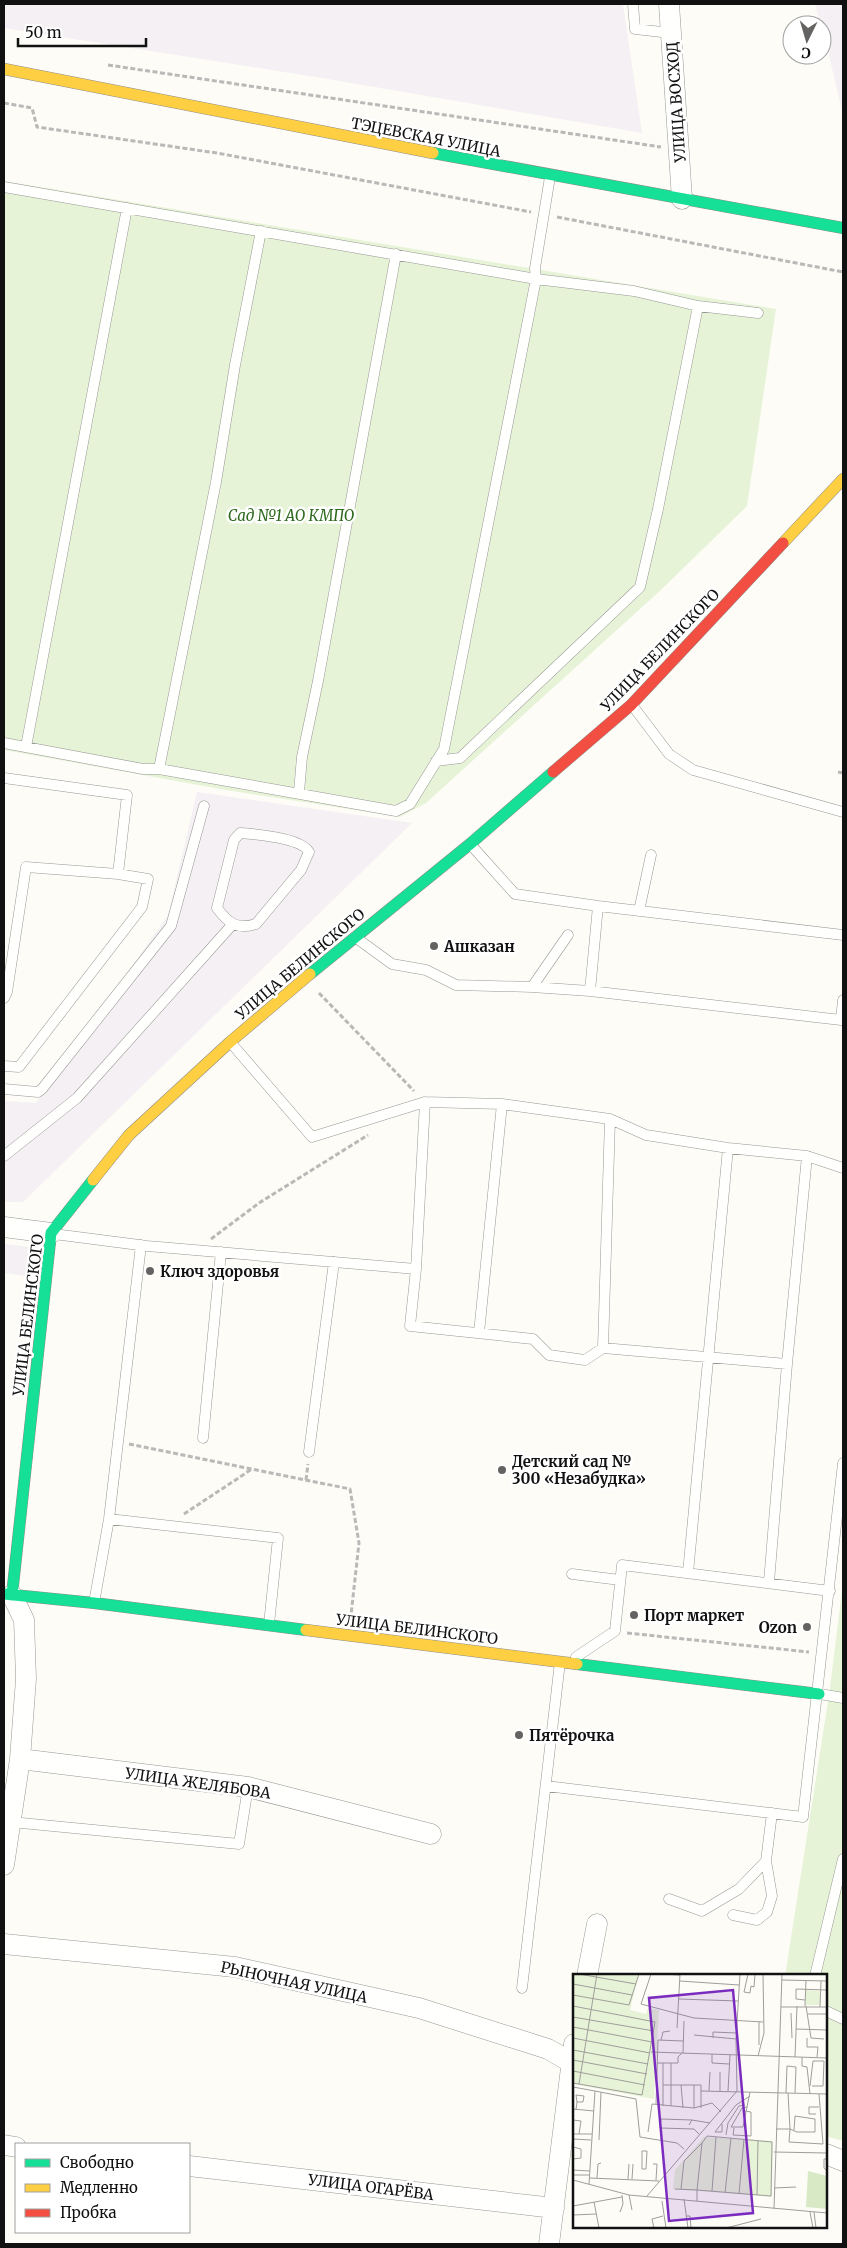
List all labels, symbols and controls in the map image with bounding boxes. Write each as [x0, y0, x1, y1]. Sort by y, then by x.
scale bar [18, 15, 145, 47]
north arrow [782, 15, 832, 65]
text: 50 m [25, 23, 62, 42]
street label: УЛИЦА ВОСХОД [662, 41, 690, 164]
text: С [800, 44, 811, 62]
street label: ТЭЦЕВСКАЯ УЛИЦА [350, 113, 503, 161]
park label: Сад №1 АО КМПО [228, 506, 355, 525]
street label: УЛИЦА БЕЛИНСКОГО [596, 585, 724, 716]
street label: УЛИЦА БЕЛИНСКОГО [231, 904, 369, 1024]
place label: Ашказан [443, 937, 515, 956]
marker: Ашказан [428, 940, 440, 952]
street label: УЛИЦА БЕЛИНСКОГО [9, 1233, 47, 1398]
place label: Ключ здоровья [160, 1262, 279, 1281]
marker: Ключ здоровья [144, 1265, 156, 1277]
place label: Детский сад № 300 «Незабудка» [512, 1452, 646, 1488]
marker: Детский сад № 300 «Незабудка» [496, 1464, 508, 1476]
place label: Порт маркет [644, 1606, 744, 1625]
marker: Порт маркет [628, 1609, 640, 1621]
street label: УЛИЦА БЕЛИНСКОГО [334, 1610, 499, 1648]
place label: Ozon [759, 1618, 797, 1637]
marker: Ozon [801, 1621, 813, 1633]
place label: Пятёрочка [529, 1726, 615, 1745]
marker: Пятёрочка [513, 1729, 525, 1741]
street label: УЛИЦА ЖЕЛЯБОВА [123, 1763, 272, 1803]
street label: РЫНОЧНАЯ УЛИЦА [219, 1957, 370, 2007]
inset map [573, 1974, 827, 2228]
legend [15, 2143, 190, 2233]
text: Свободно [60, 2153, 134, 2172]
street label: УЛИЦА ОГАРЁВА [306, 2170, 435, 2204]
text: Медленно [60, 2178, 138, 2197]
text: Пробка [60, 2203, 117, 2222]

